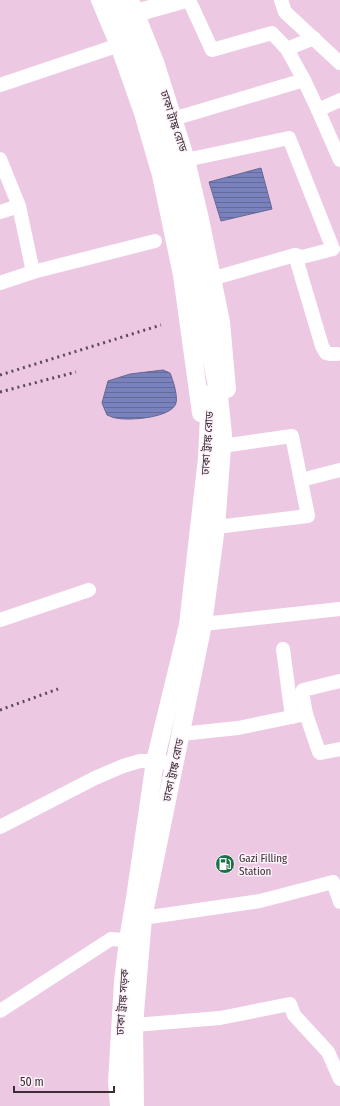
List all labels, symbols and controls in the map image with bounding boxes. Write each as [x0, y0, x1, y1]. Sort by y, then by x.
street label: ঢাকা ট্রাঙ্ক রোড [157, 88, 190, 154]
street label: ঢাকা ট্রাঙ্ক রোড [199, 411, 216, 476]
street label: ঢাকা ট্রাঙ্ক রোড [160, 737, 187, 804]
place label: Gazi Filling Station [239, 852, 288, 878]
fuel station icon: Gazi Filling Station [214, 853, 236, 875]
street label: ঢাকা ট্রাঙ্ক সড়ক [114, 969, 131, 1036]
scale bar [14, 1068, 114, 1094]
text: 50 m [20, 1075, 44, 1089]

